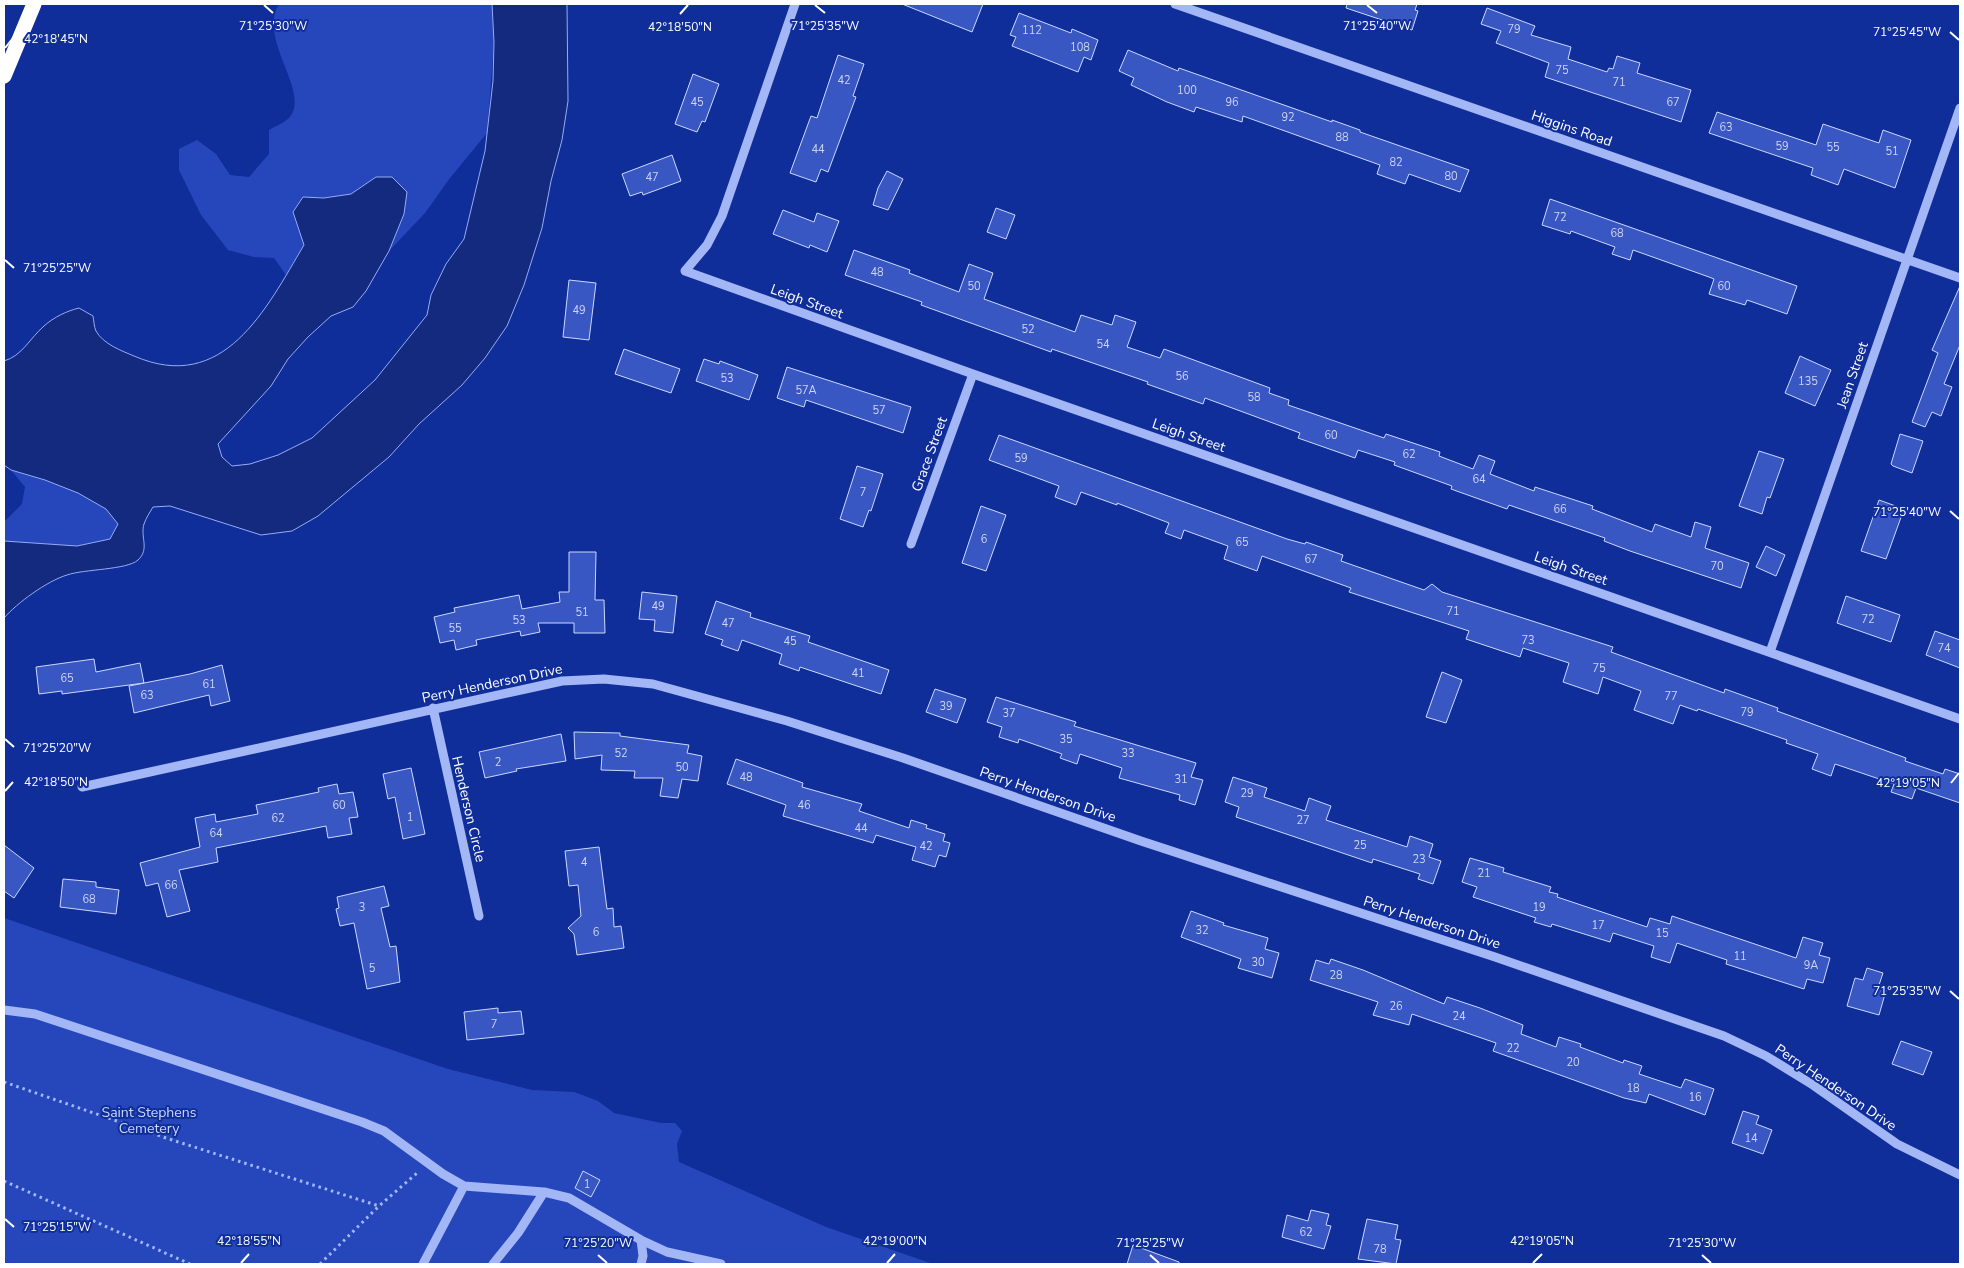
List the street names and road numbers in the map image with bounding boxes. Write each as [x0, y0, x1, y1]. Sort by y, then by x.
street label: Higgins Road [1529, 106, 1615, 151]
street label: Leigh Street [768, 280, 846, 323]
street label: Jean Street [1832, 339, 1873, 412]
street label: Grace Street [907, 414, 952, 494]
street label: Leigh Street [1150, 414, 1228, 457]
street label: Leigh Street [1532, 547, 1610, 590]
street label: Perry Henderson Drive [420, 659, 564, 708]
street label: Henderson Circle [447, 754, 490, 864]
street label: Perry Henderson Drive [977, 762, 1119, 827]
street label: Perry Henderson Drive [1361, 891, 1503, 954]
street label: Perry Henderson Drive [1771, 1040, 1900, 1135]

